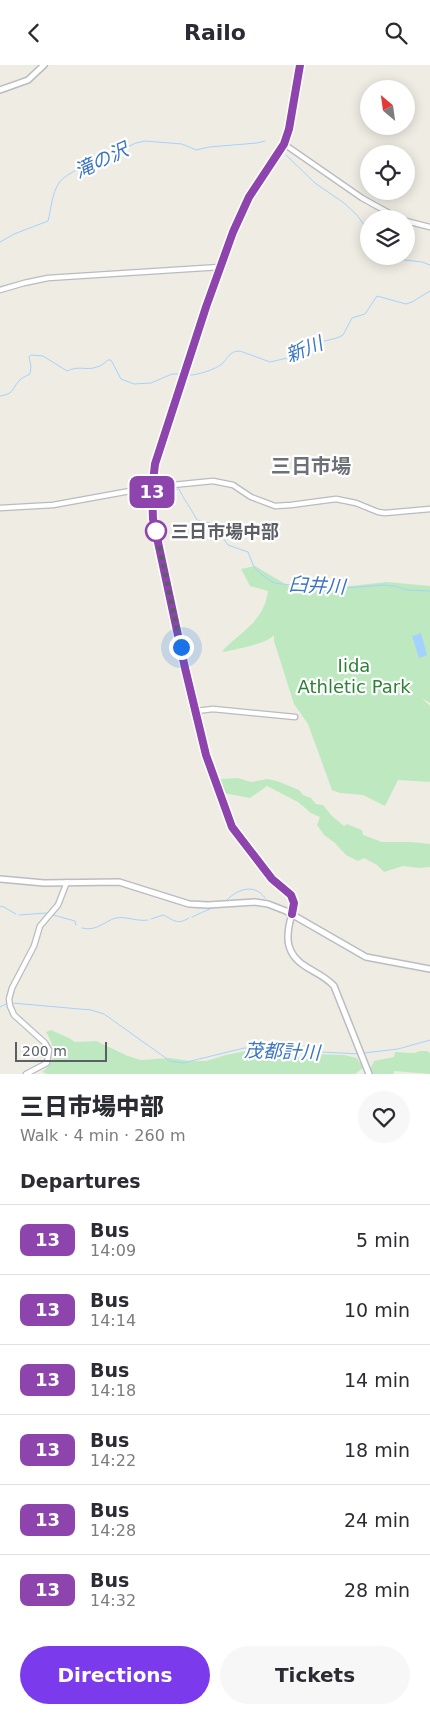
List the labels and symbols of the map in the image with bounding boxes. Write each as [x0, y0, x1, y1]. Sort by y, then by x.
north arrow [360, 80, 415, 135]
water label: 滝の沢 [71, 137, 134, 182]
water label: 新川 [282, 331, 328, 366]
district label: 三日市場 [271, 454, 351, 478]
line badge: 13 [130, 476, 174, 508]
marker: 三日市場中部 [145, 520, 167, 542]
place label: 三日市場中部 [171, 521, 279, 542]
water label: 臼井川 [288, 573, 348, 598]
your location [169, 635, 194, 660]
park label: Iida Athletic Park [297, 655, 411, 697]
scale bar [15, 1039, 108, 1062]
water label: 茂都計川 [244, 1039, 322, 1063]

